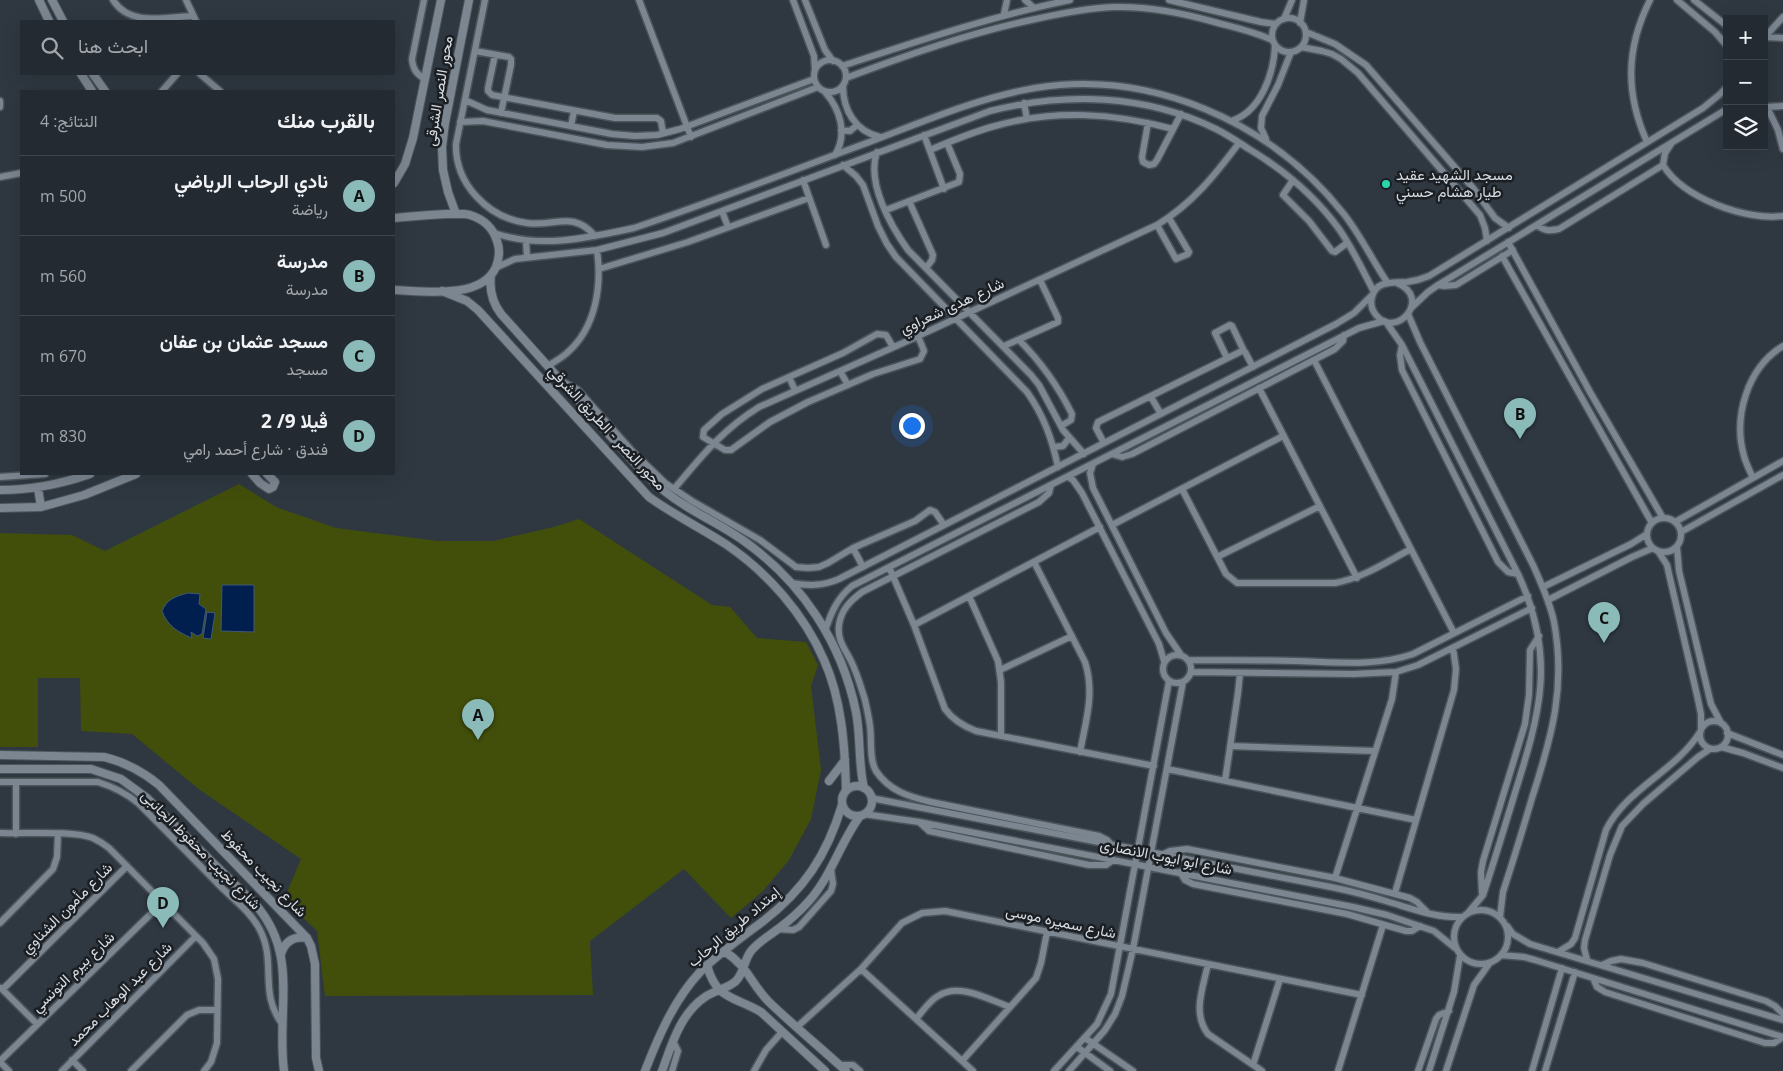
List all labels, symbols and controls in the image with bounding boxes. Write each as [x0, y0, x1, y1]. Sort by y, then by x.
map controls [1723, 15, 1768, 150]
button: + [1723, 15, 1768, 60]
search box [20, 20, 395, 75]
text: ابحث هنا [78, 33, 148, 59]
icon: search [38, 34, 66, 62]
street label: محور النصر الشرقى [419, 34, 458, 147]
button: − [1723, 60, 1768, 105]
button: layers [1723, 105, 1768, 150]
text: بالقرب منك [277, 106, 375, 134]
text: النتائج: 4 [40, 110, 97, 132]
place label: مسجد الشهيد عقيد طيار هشام حسني [1396, 164, 1513, 205]
text: نادي الرحاب الرياضي [174, 168, 328, 194]
marker: مسجد الشهيد عقيد طيار هشام حسني [1380, 178, 1392, 190]
text: 500 m [40, 185, 86, 207]
text: A [353, 185, 365, 207]
text: رياضة [292, 198, 328, 220]
text: مدرسة [277, 248, 328, 274]
text: 560 m [40, 265, 86, 287]
text: B [354, 265, 364, 287]
street label: شارع هدى شعراوي [896, 272, 1009, 342]
text: مدرسة [286, 278, 328, 300]
text: مسجد عثمان بن عفان [160, 328, 328, 354]
text: 670 m [40, 345, 86, 367]
text: C [354, 345, 364, 367]
text: مسجد [287, 358, 328, 380]
street label: محور النصر - الطريق الشرقي [542, 361, 671, 497]
pin: B [1504, 398, 1536, 439]
text: ڤيلا 9/ 2 [261, 408, 328, 434]
your location [899, 413, 925, 439]
text: 830 m [40, 425, 86, 447]
text: D [353, 425, 365, 447]
text: فندق · شارع أحمد رامي [183, 438, 328, 460]
pin: C [1588, 602, 1620, 643]
pin: A [462, 699, 494, 740]
street label: شارع نجيب محفوظ الجانبى [137, 786, 265, 914]
street label: شارع نجيب محفوظ [217, 825, 311, 921]
street label: شارع ابو ايوب الانصارى [1098, 833, 1234, 881]
street label: شارع مأمون الشناوي [16, 857, 119, 960]
street label: إمتداد طريق الرحاب [683, 881, 785, 971]
pin: D [147, 887, 179, 928]
street label: شارع سميره موسى [1004, 900, 1118, 944]
street label: شارع بيرم التونسي [26, 926, 121, 1019]
street label: شارع عبد الوهاب محمد [63, 937, 177, 1051]

